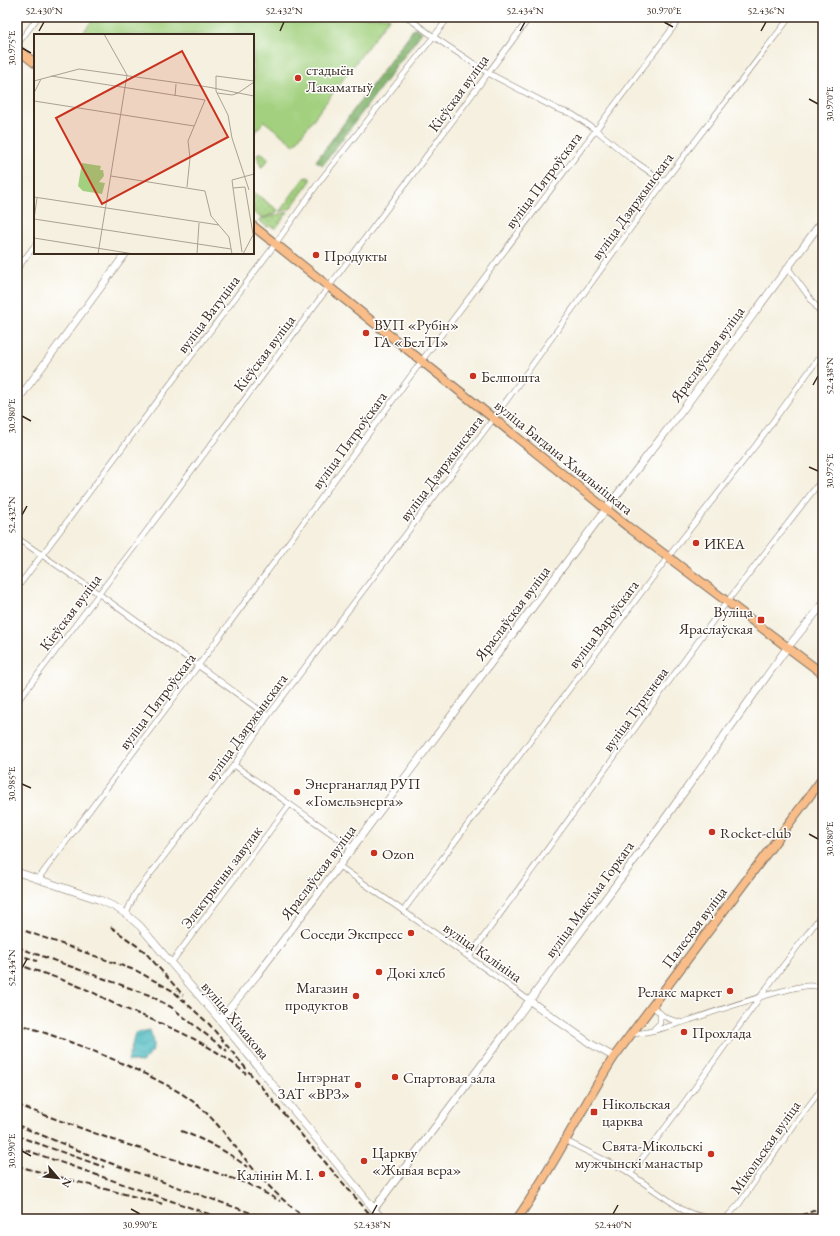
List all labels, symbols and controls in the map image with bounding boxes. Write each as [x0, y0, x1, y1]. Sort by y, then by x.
text: 52.430°N [25, 4, 63, 17]
text: 52.432°N [265, 4, 303, 17]
text: 52.434°N [506, 4, 544, 17]
text: 30.970°E [647, 4, 682, 17]
text: 52.436°N [747, 4, 785, 17]
text: 30.975°E [5, 30, 18, 65]
inset map [34, 34, 254, 254]
street label: Кіеўская вуліца [424, 51, 492, 135]
place label: стадыён Лакаматыў [306, 60, 373, 96]
marker: стадыён Лакаматыў [293, 73, 303, 83]
text: 30.970°E [823, 86, 836, 121]
street label: вуліца Пятроўскага [500, 128, 586, 232]
street label: вуліца Дзяржынскага [587, 149, 677, 263]
place label: Продукты [324, 246, 387, 265]
marker: Продукты [311, 250, 321, 260]
street label: вуліца Ватуціна [173, 271, 243, 357]
street label: Яраслаўская вуліца [665, 302, 748, 406]
street label: Кіеўская вуліца [229, 311, 299, 395]
place label: ВУП «Рубін» ГА «БелТІ» [374, 315, 459, 351]
marker: ВУП «Рубін» ГА «БелТІ» [361, 328, 371, 338]
text: 52.438°N [823, 357, 836, 395]
place label: Белпошта [481, 367, 540, 386]
marker: Белпошта [468, 371, 478, 381]
street label: вуліца Пятроўскага [307, 387, 391, 493]
street label: вуліца Багдана Хмяльніцкага [491, 395, 637, 519]
text: 30.980°E [5, 398, 18, 433]
street label: вуліца Дзяржынскага [395, 411, 487, 525]
text: 30.975°E [823, 453, 836, 488]
text: 52.432°N [5, 496, 18, 534]
place label: ИКЕА [704, 534, 745, 553]
marker: ИКЕА [691, 538, 701, 548]
street label: Яраслаўская вуліца [470, 562, 554, 665]
street label: Кіеўская вуліца [35, 570, 105, 654]
street label: вуліца Вароўскага [564, 576, 642, 672]
place label: Вуліца Яраслаўская [678, 602, 753, 638]
marker: Вуліца Яраслаўская [756, 615, 766, 625]
street label: вуліца Пятроўскага [114, 649, 200, 753]
street label: вуліца Тургенева [598, 663, 672, 755]
street label: вуліца Дзяржынскага [201, 670, 291, 784]
text: 30.985°E [5, 766, 18, 801]
place label: Энерганагляд РУП «Гомельэнерга» [305, 774, 420, 810]
marker: Энерганагляд РУП «Гомельэнерга» [292, 787, 302, 797]
street label: Яраслаўская вуліца [276, 821, 360, 924]
text: 30.980°E [823, 821, 836, 856]
street label: Электрычны завулак [176, 822, 266, 932]
place label: Rocket-club [720, 823, 792, 842]
marker: Rocket-club [707, 827, 717, 837]
street label: вуліца Максіма Горкага [540, 837, 638, 961]
place label: Ozon [382, 844, 415, 863]
marker: Ozon [369, 848, 379, 858]
street label: Палеская вуліца [657, 883, 731, 971]
street label: вуліца Калініна [440, 918, 526, 986]
place label: Соседи Экспресс [300, 924, 403, 943]
marker: Соседи Экспресс [406, 928, 416, 938]
text: 52.434°N [5, 949, 18, 987]
place label: Докі хлеб [387, 963, 445, 982]
marker: Докі хлеб [374, 967, 384, 977]
street label: вуліца Хімакова [198, 977, 274, 1063]
place label: Магазин продуктов [285, 978, 348, 1014]
place label: Релакс маркет [637, 982, 722, 1001]
marker: Релакс маркет [725, 986, 735, 996]
marker: Магазин продуктов [351, 991, 361, 1001]
place label: Прохлада [692, 1023, 752, 1042]
marker: Прохлада [679, 1027, 689, 1037]
place label: Інтэрнат ЗАТ «ВРЗ» [278, 1067, 350, 1103]
place label: Спартовая зала [403, 1068, 496, 1087]
marker: Спартовая зала [390, 1072, 400, 1082]
marker: Інтэрнат ЗАТ «ВРЗ» [353, 1080, 363, 1090]
place label: Нікольская царква [602, 1094, 671, 1130]
street label: Мікольская вуліца [726, 1097, 804, 1197]
marker: Нікольская царква [589, 1107, 599, 1117]
text: 30.990°E [5, 1133, 18, 1168]
place label: Свята-Мікольскі мужчынскі манастыр [575, 1136, 703, 1172]
place label: Царкву «Жывая вера» [372, 1143, 462, 1179]
marker: Свята-Мікольскі мужчынскі манастыр [706, 1149, 716, 1159]
marker: Царкву «Жывая вера» [359, 1156, 369, 1166]
north arrow [38, 1158, 78, 1198]
place label: Калінін М. І. [236, 1165, 314, 1184]
marker: Калінін М. І. [317, 1169, 327, 1179]
text: N [59, 1175, 75, 1190]
text: 30.990°E [123, 1218, 158, 1231]
text: 52.438°N [353, 1218, 391, 1231]
text: 52.440°N [594, 1218, 632, 1231]

